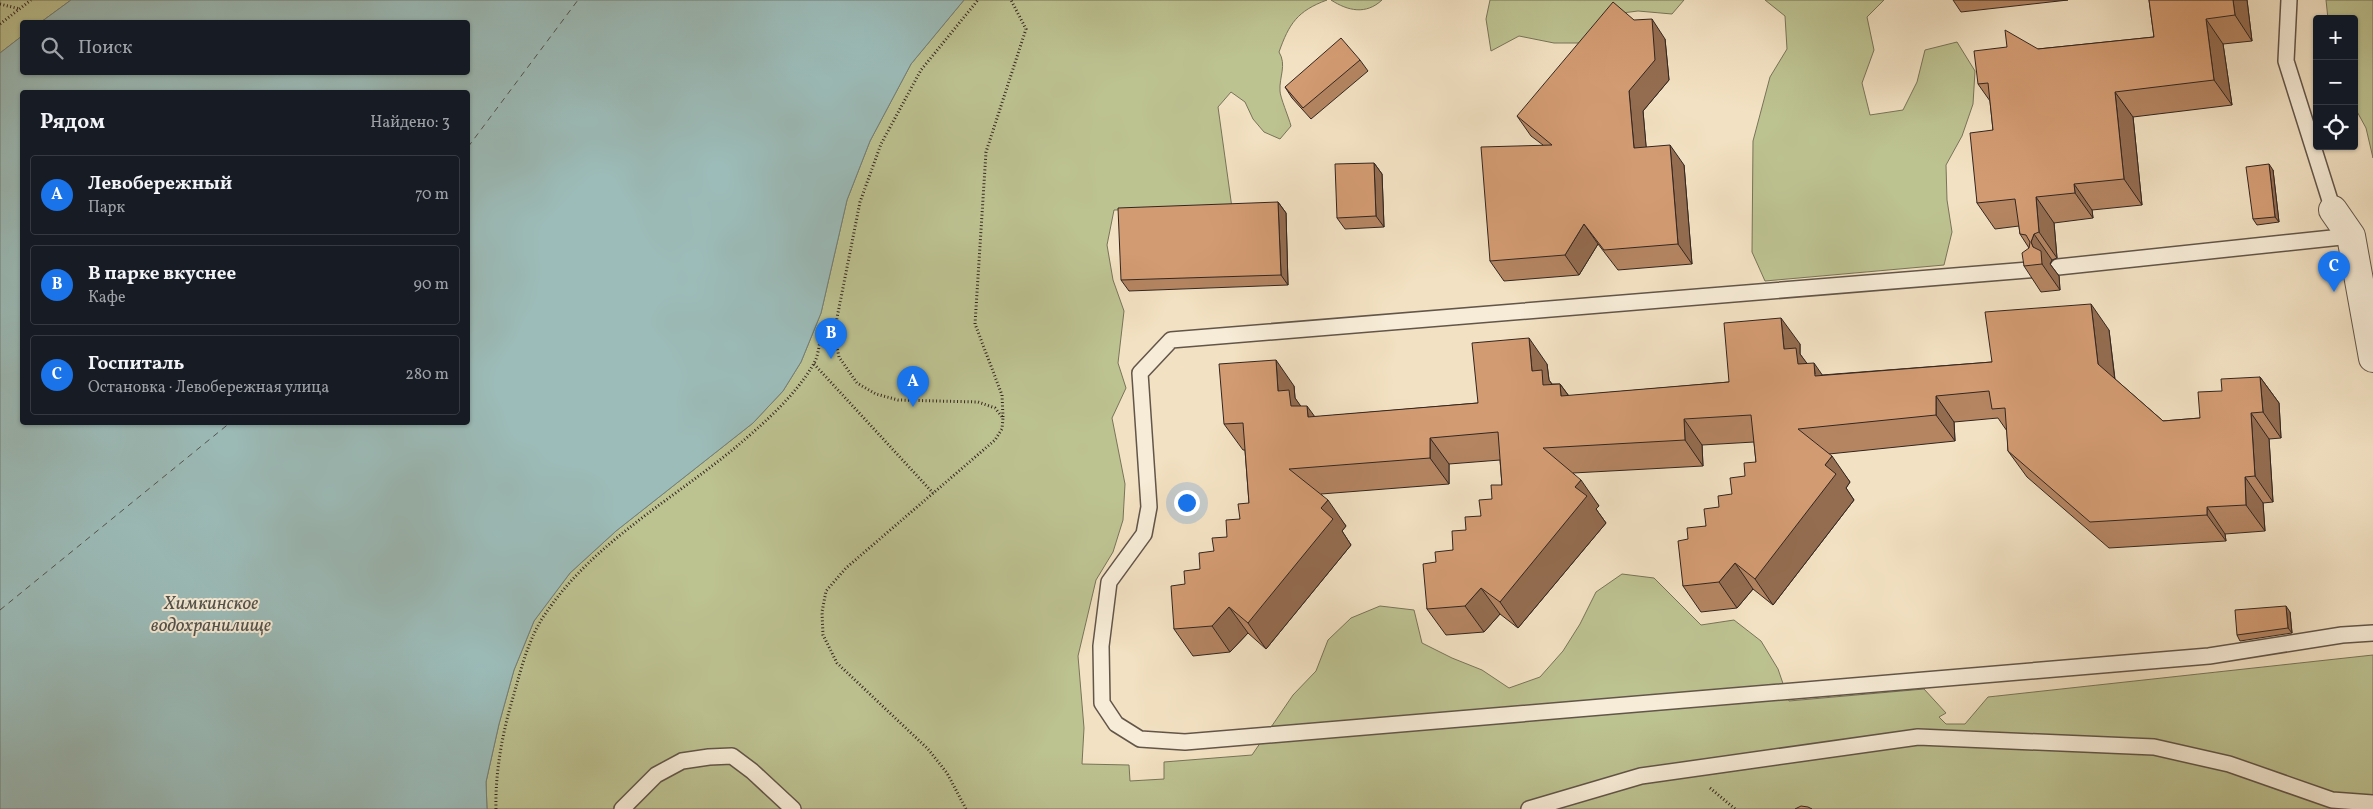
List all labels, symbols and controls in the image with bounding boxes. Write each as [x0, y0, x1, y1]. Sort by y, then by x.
map controls [2313, 15, 2358, 150]
button: + [2313, 15, 2358, 60]
search box [20, 20, 470, 75]
icon: search [38, 34, 66, 62]
text: Поиск [78, 35, 132, 61]
button: − [2313, 60, 2358, 105]
button: locate [2313, 105, 2358, 150]
text: Рядом [40, 108, 105, 137]
text: Найдено: 3 [370, 112, 450, 134]
text: Левобережный [88, 171, 232, 197]
text: A [51, 184, 63, 206]
text: 70 m [415, 184, 449, 206]
text: Парк [88, 197, 125, 219]
pin: C [2318, 251, 2350, 292]
text: В парке вкуснее [88, 261, 236, 287]
text: B [52, 274, 62, 296]
text: 90 m [413, 274, 449, 296]
text: Кафе [88, 287, 126, 309]
pin: B [815, 318, 847, 359]
text: Госпиталь [88, 351, 184, 377]
text: C [52, 364, 62, 386]
text: 280 m [405, 364, 449, 386]
pin: A [897, 366, 929, 407]
text: Остановка · Левобережная улица [88, 377, 329, 399]
your location [1174, 490, 1200, 516]
water label: Химкинское водохранилище [151, 591, 271, 639]

